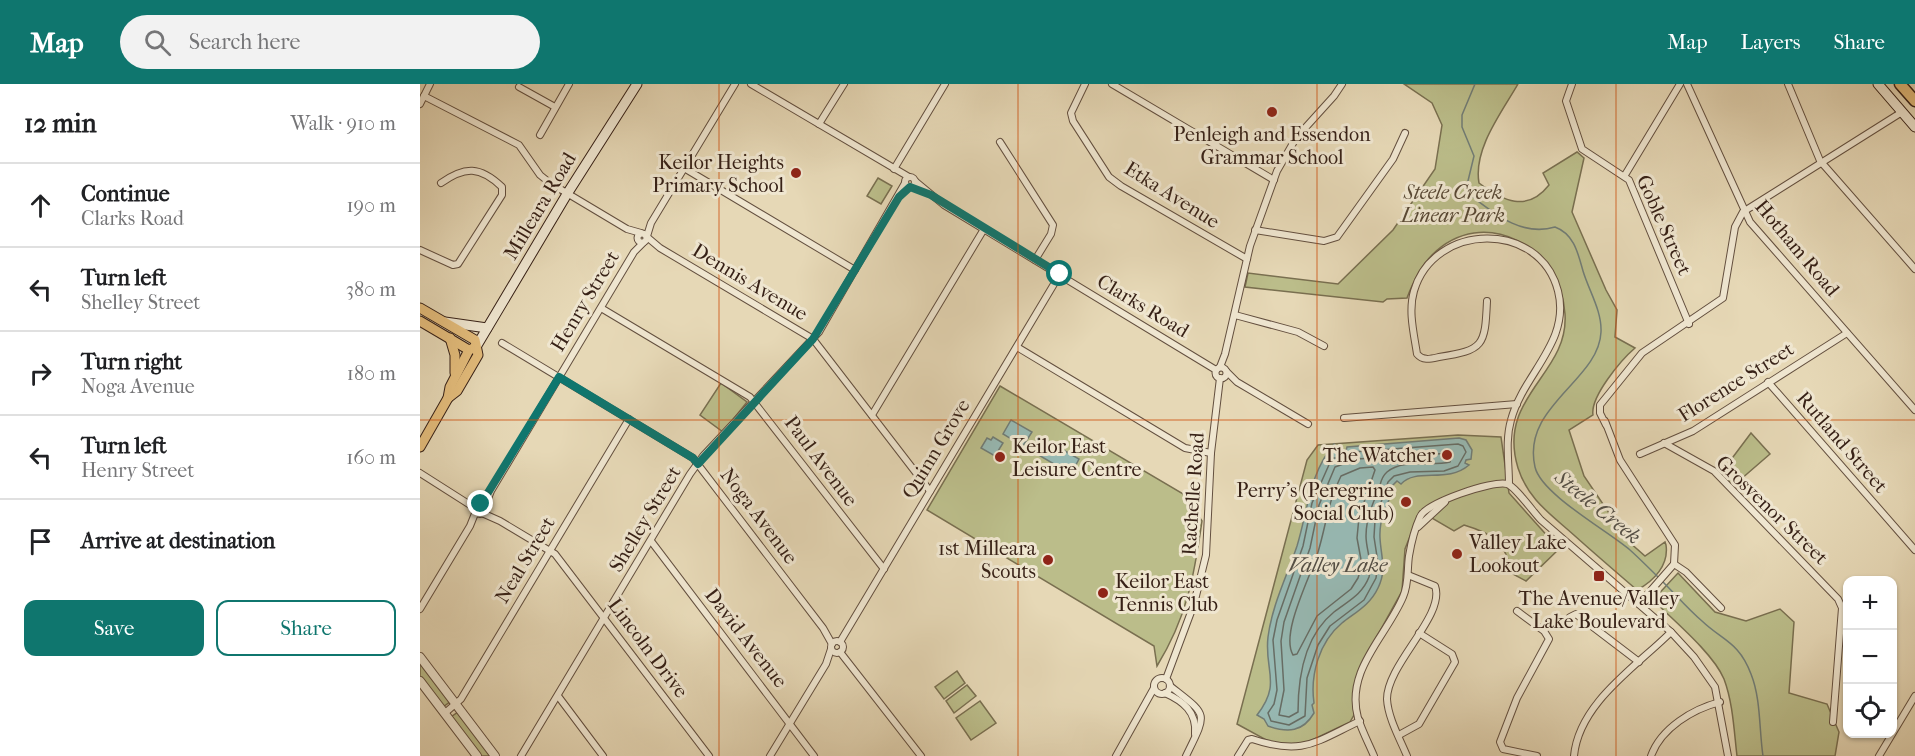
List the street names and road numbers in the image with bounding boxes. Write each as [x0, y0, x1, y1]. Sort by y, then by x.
street label: Milleara Road [499, 147, 582, 264]
street label: Etka Avenue [1120, 157, 1224, 233]
street label: Goble Street [1632, 172, 1696, 278]
street label: Hotham Road [1750, 195, 1845, 302]
street label: Dennis Avenue [688, 239, 812, 326]
street label: Henry Street [546, 247, 624, 355]
street label: Clarks Road [1093, 270, 1194, 343]
street label: Florence Street [1674, 337, 1798, 427]
street label: Rutland Street [1792, 387, 1892, 497]
street label: Quinn Grove [897, 395, 975, 503]
street label: Paul Avenue [780, 411, 862, 511]
street label: Rachelle Road [1177, 431, 1209, 556]
street label: Grosvenor Street [1711, 451, 1833, 569]
street label: Shelley Street [604, 462, 686, 576]
street label: Noga Avenue [716, 464, 802, 568]
street label: Neal Street [490, 513, 560, 607]
street label: David Avenue [700, 584, 792, 692]
street label: Lincoln Drive [603, 594, 693, 702]

